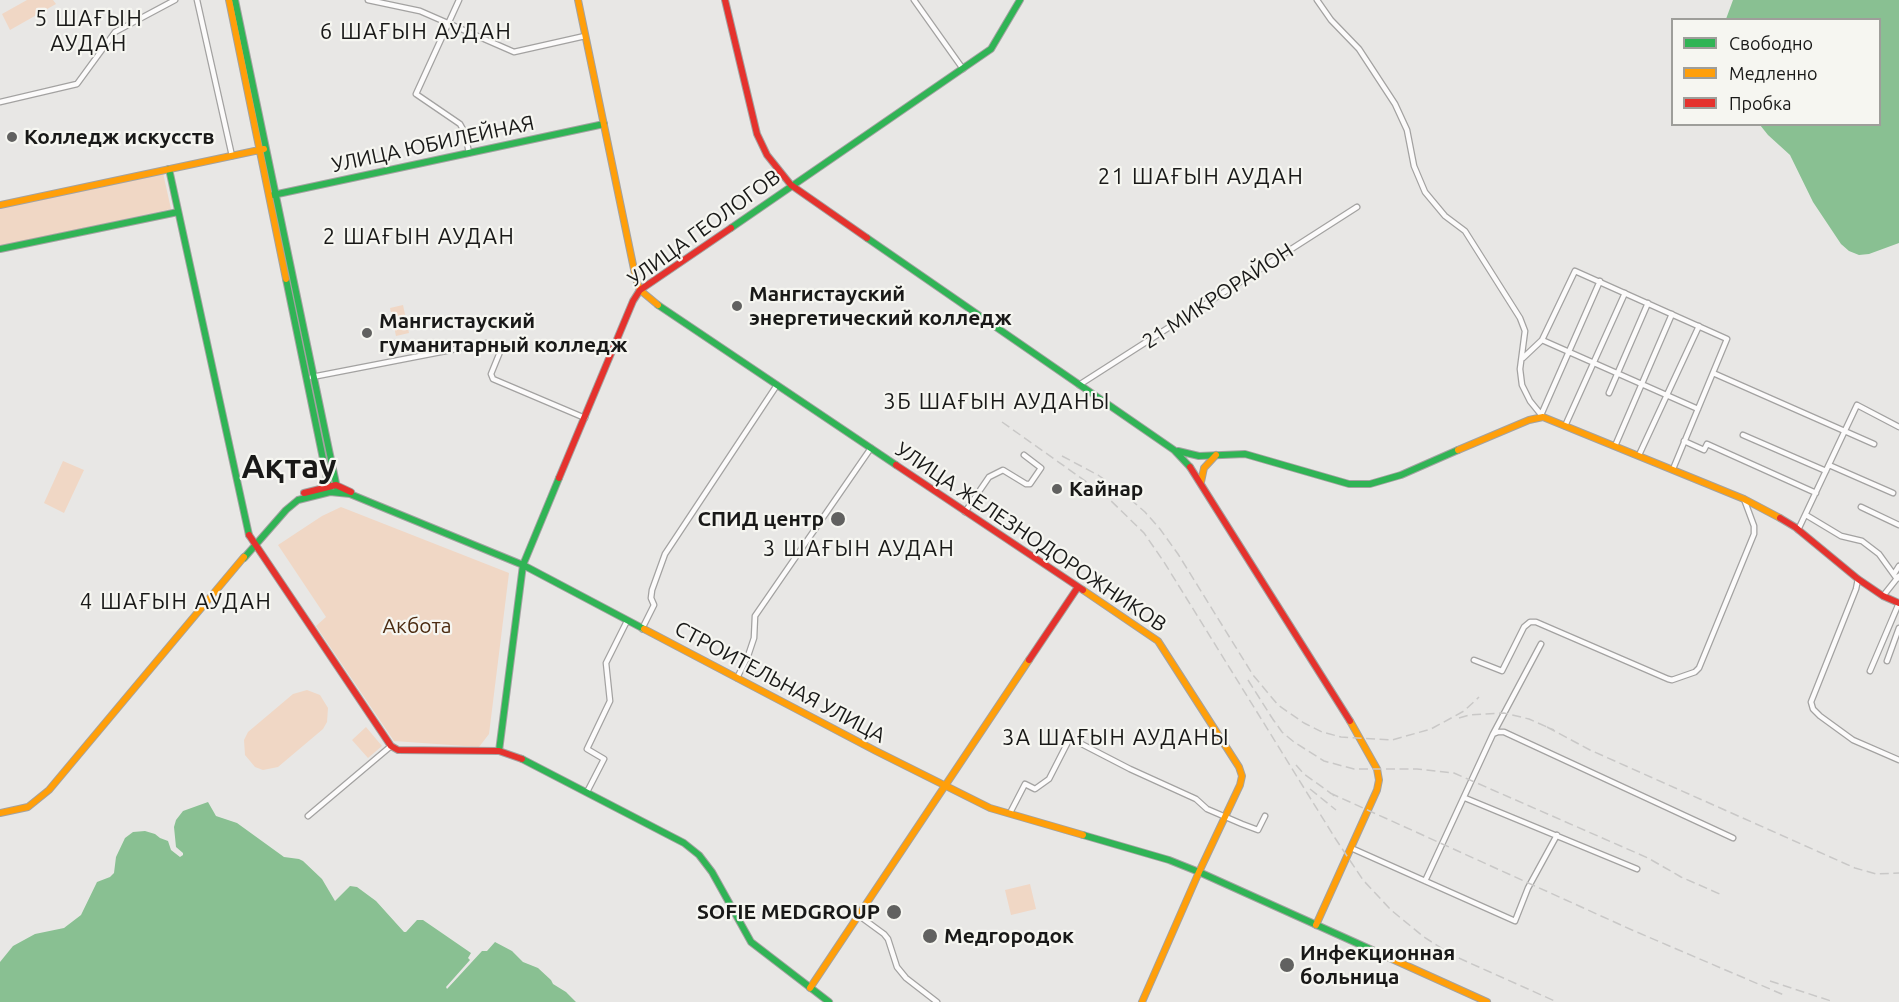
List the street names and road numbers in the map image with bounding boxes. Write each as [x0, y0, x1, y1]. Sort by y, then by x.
street label: УЛИЦА ЮБИЛЕЙНАЯ [329, 110, 537, 178]
street label: УЛИЦА ГЕОЛОГОВ [623, 164, 785, 292]
street label: 21 МИКРОРАЙОН [1138, 238, 1298, 354]
street label: УЛИЦА ЖЕЛЕЗНОДОРОЖНИКОВ [891, 437, 1171, 637]
street label: СТРОИТЕЛЬНАЯ УЛИЦА [670, 616, 890, 748]

